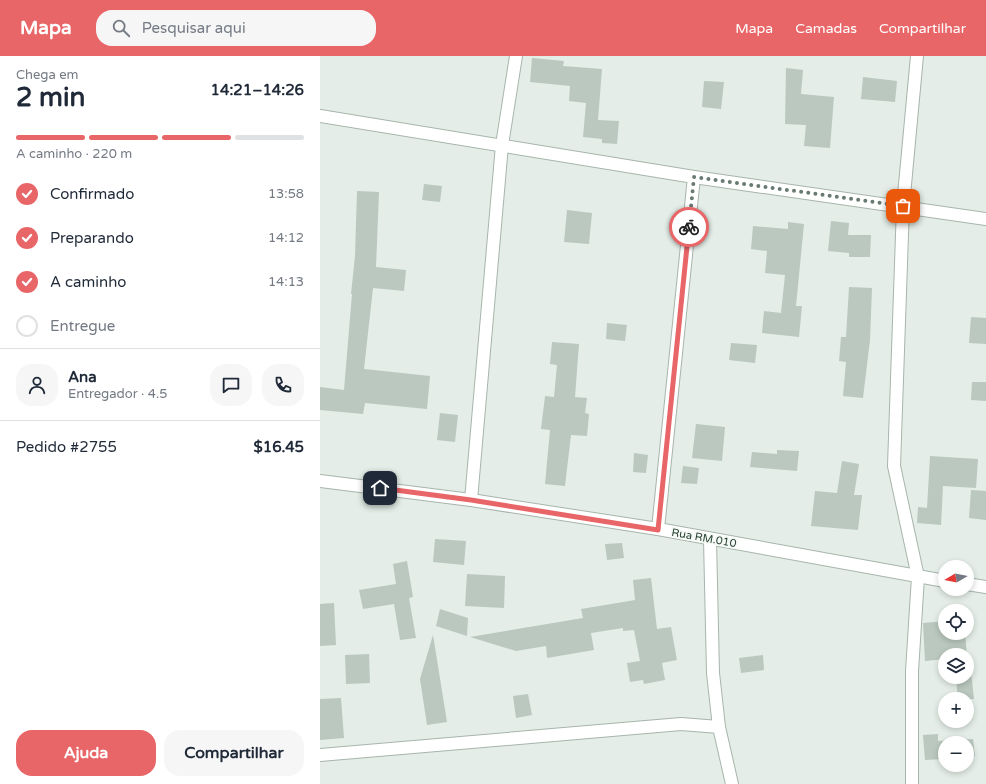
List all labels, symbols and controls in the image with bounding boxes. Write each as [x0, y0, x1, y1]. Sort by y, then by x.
search box [96, 10, 376, 46]
text: Mapa [20, 17, 72, 39]
icon: search [110, 17, 132, 39]
text: Pesquisar aqui [142, 19, 246, 37]
text: Mapa [735, 20, 773, 37]
text: Camadas [795, 20, 857, 37]
text: Compartilhar [879, 20, 966, 37]
text: Chega em [16, 67, 79, 83]
text: 14:21–14:26 [211, 81, 304, 99]
text: 2 min [16, 82, 85, 113]
text: A caminho · 220 m [16, 146, 132, 162]
icon: check [16, 183, 38, 205]
text: Confirmado [50, 185, 134, 203]
text: 13:58 [268, 186, 304, 202]
pin [886, 189, 920, 223]
icon: bag [892, 195, 914, 217]
courier [669, 207, 709, 247]
icon: bike [678, 216, 700, 238]
icon: check [16, 227, 38, 249]
text: Preparando [50, 229, 134, 247]
text: 14:12 [268, 230, 304, 246]
icon: check [16, 271, 38, 293]
text: A caminho [50, 273, 126, 291]
text: 14:13 [268, 274, 304, 290]
text: Entregue [50, 317, 115, 335]
button: person [16, 364, 58, 406]
button: chat [210, 364, 252, 406]
button: phone [262, 364, 304, 406]
text: Ana [68, 368, 97, 386]
text: Entregador · 4.5 [68, 386, 168, 402]
text: Pedido #2755 [16, 438, 117, 456]
text: $16.45 [253, 438, 304, 456]
pin [363, 471, 397, 505]
icon: home [369, 477, 391, 499]
street label: Rua RM.010 [671, 526, 738, 550]
north arrow [938, 560, 974, 596]
map controls [938, 560, 974, 772]
button: locate [938, 604, 974, 640]
button: layers [938, 648, 974, 684]
button: + [938, 692, 974, 728]
button: Ajuda [16, 730, 156, 776]
button: Compartilhar [164, 730, 304, 776]
button: − [938, 736, 974, 772]

